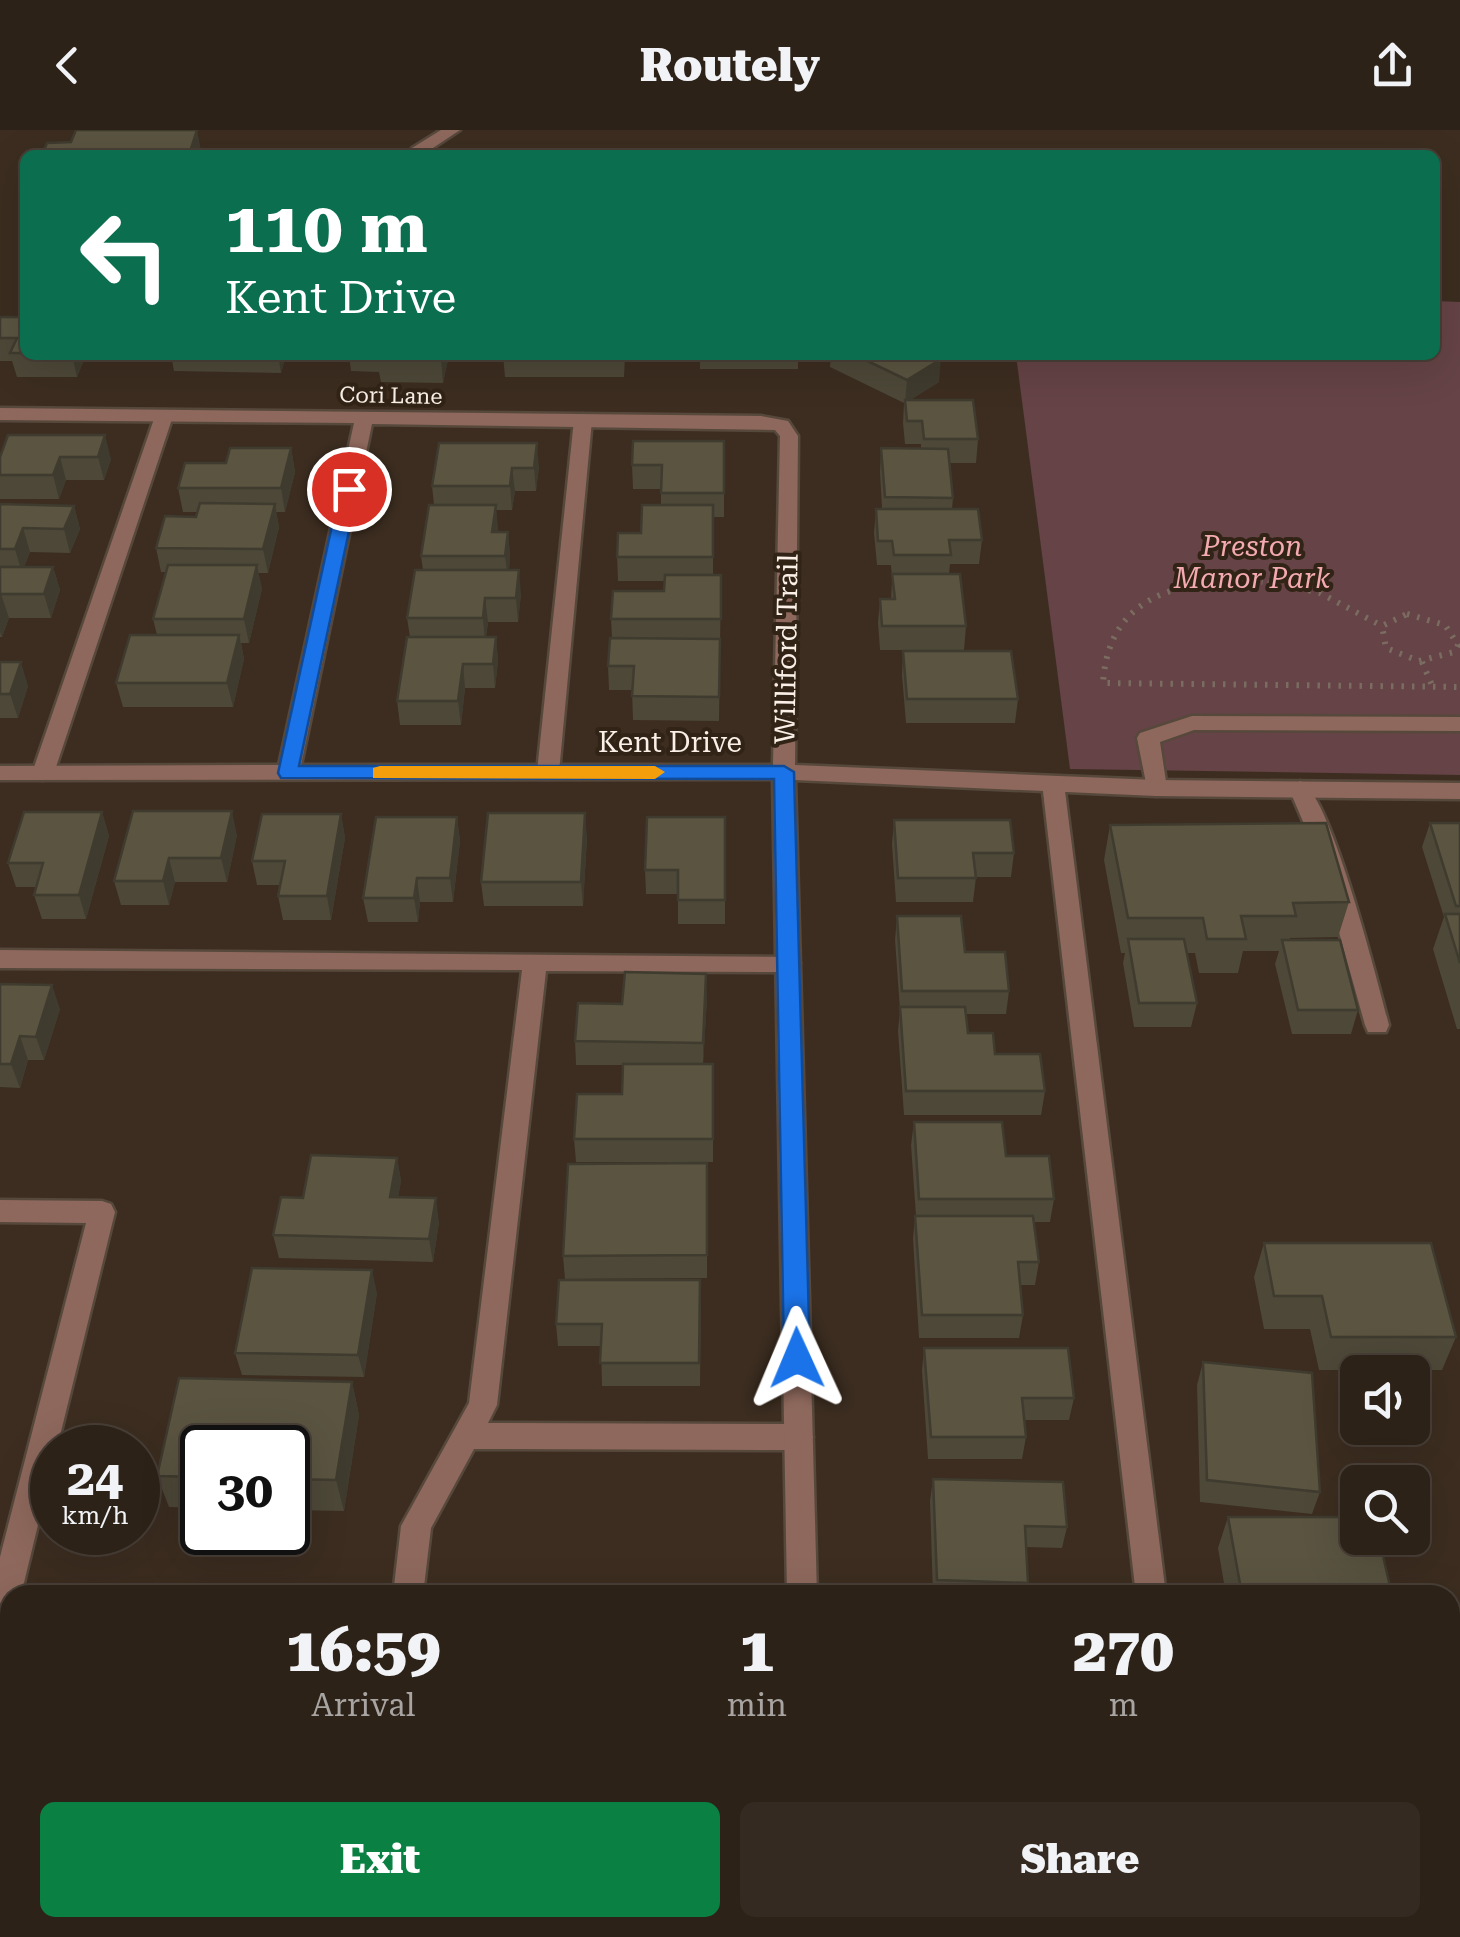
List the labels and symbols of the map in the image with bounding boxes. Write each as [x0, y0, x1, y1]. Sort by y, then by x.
street label: Cori Lane [339, 382, 443, 409]
pin [307, 447, 392, 532]
park label: Preston Manor Park [1173, 530, 1331, 595]
street label: Williford Trail [768, 553, 805, 744]
street label: Kent Drive [598, 726, 742, 759]
position arrow [745, 1306, 849, 1410]
speed limit sign: 30 [180, 1425, 310, 1555]

